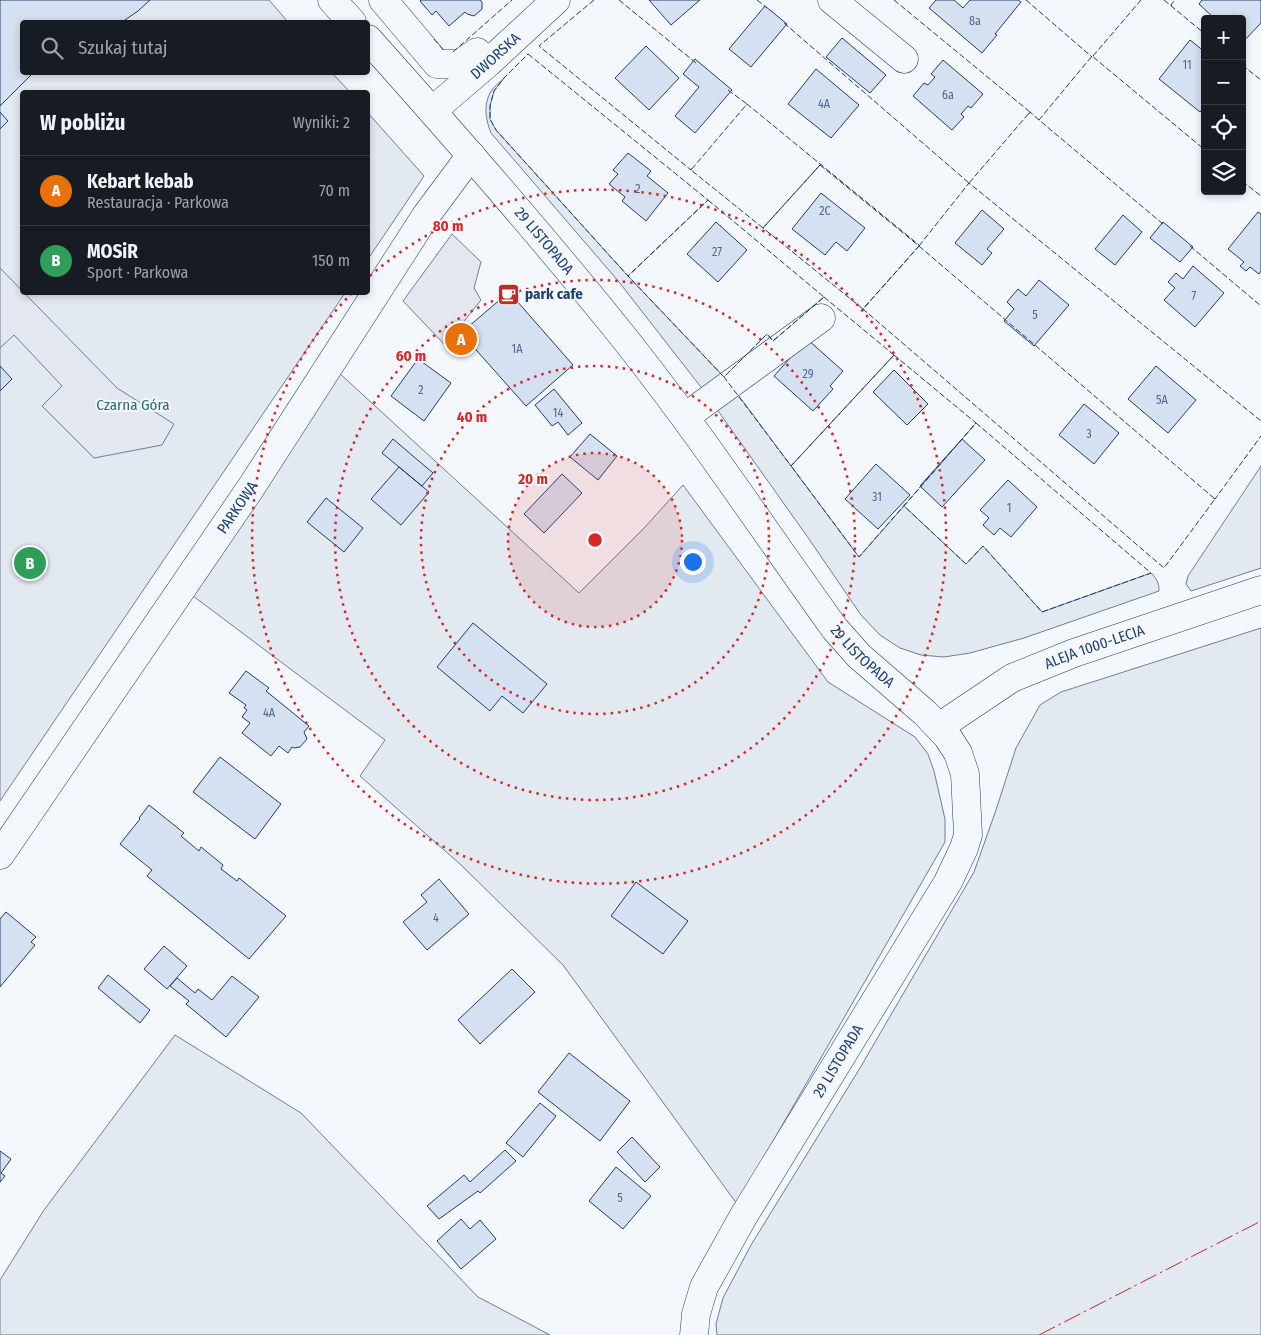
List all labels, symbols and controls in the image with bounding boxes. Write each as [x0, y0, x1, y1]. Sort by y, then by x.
house number: 8a [969, 14, 981, 28]
map controls [1201, 15, 1246, 195]
button: + [1201, 15, 1246, 60]
search box [20, 20, 370, 75]
street label: DWORSKA [467, 29, 524, 83]
icon: search [38, 34, 66, 62]
text: Szukaj tutaj [78, 36, 168, 59]
house number: 11 [1182, 58, 1192, 72]
button: − [1201, 60, 1246, 105]
house number: 6a [942, 88, 954, 102]
house number: 4A [818, 97, 831, 111]
button: locate [1201, 105, 1246, 150]
text: W pobliżu [40, 110, 125, 136]
text: Wyniki: 2 [293, 113, 350, 132]
button: layers [1201, 150, 1246, 195]
text: Kebart kebab [87, 170, 194, 193]
text: A [52, 181, 60, 200]
text: 70 m [319, 181, 350, 200]
house number: 2 [635, 182, 641, 196]
text: Restauracja · Parkowa [87, 193, 229, 212]
street label: 29 LISTOPADA [511, 204, 578, 278]
house number: 2C [819, 204, 831, 218]
text: 80 m [433, 217, 463, 235]
text: MOSiR [87, 240, 138, 263]
house number: 27 [712, 245, 722, 259]
text: B [52, 251, 60, 270]
text: 150 m [312, 251, 350, 270]
text: Sport · Parkowa [87, 263, 188, 282]
cafe icon: park cafe [497, 282, 521, 306]
place label: park cafe [525, 285, 583, 303]
house number: 7 [1192, 289, 1197, 303]
house number: 5 [1032, 308, 1038, 322]
pin: A [445, 320, 477, 358]
house number: 1A [512, 342, 523, 356]
text: 60 m [396, 347, 426, 365]
house number: 29 [802, 367, 814, 381]
house number: 2 [418, 383, 424, 397]
house number: 5A [1156, 393, 1169, 407]
park label: Czarna Góra [96, 396, 170, 414]
house number: 14 [553, 406, 563, 420]
text: 40 m [457, 408, 487, 426]
house number: 3 [1086, 427, 1092, 441]
text: 20 m [517, 470, 548, 488]
street label: PARKOWA [213, 478, 262, 537]
house number: 31 [872, 490, 882, 504]
house number: 1 [1007, 501, 1011, 515]
centre of rings [586, 531, 604, 549]
pin: B [14, 544, 46, 582]
your location [680, 549, 706, 575]
street label: 29 LISTOPADA [827, 621, 898, 692]
street label: ALEJA 1000-LECIA [1042, 621, 1147, 673]
house number: 4A [263, 706, 276, 720]
house number: 4 [433, 911, 439, 925]
street label: 29 LISTOPADA [809, 1021, 867, 1101]
house number: 5 [617, 1191, 623, 1205]

